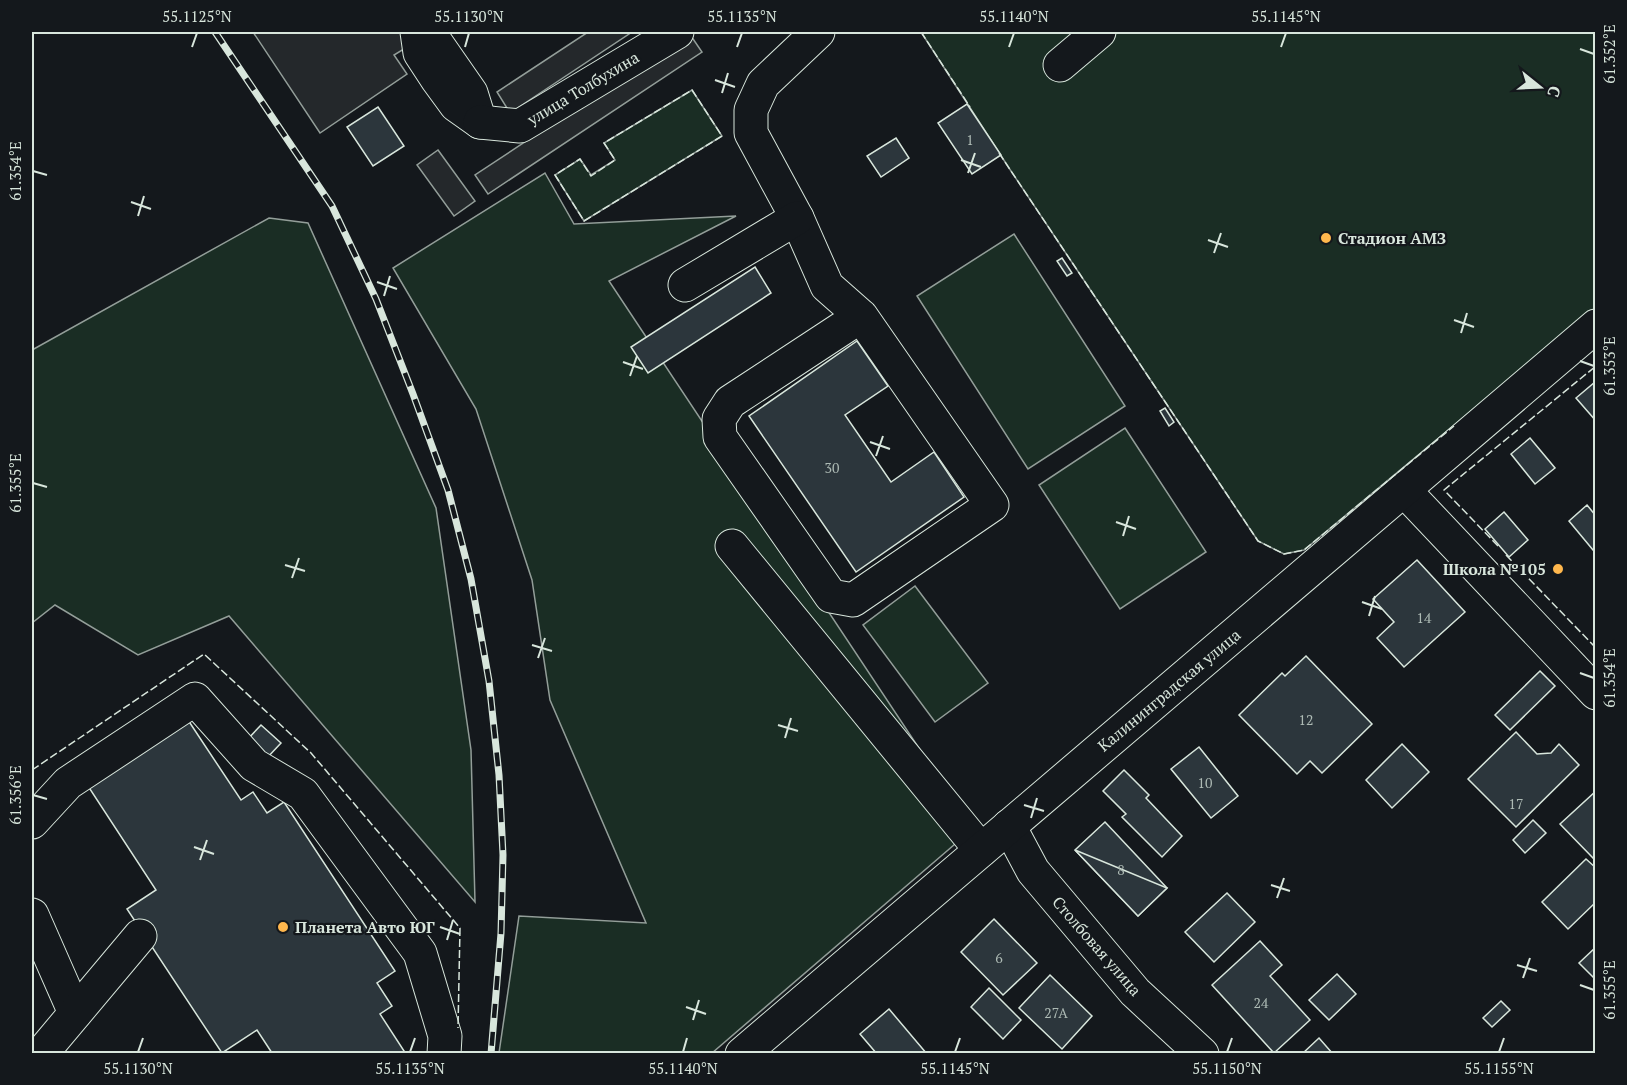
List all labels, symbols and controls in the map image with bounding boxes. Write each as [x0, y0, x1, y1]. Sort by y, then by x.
text: 55.1125°N [162, 6, 232, 26]
text: 55.1130°N [434, 6, 504, 26]
text: 55.1135°N [707, 6, 777, 26]
text: 55.1140°N [979, 6, 1049, 26]
text: 55.1145°N [1251, 6, 1321, 26]
text: 61.352°E [1599, 24, 1619, 84]
street label: улица Толбухина [522, 46, 643, 131]
north arrow [1510, 57, 1570, 117]
text: С [1542, 83, 1566, 100]
house number: 1 [966, 130, 974, 149]
text: 61.354°E [5, 141, 25, 201]
place label: Стадион АМЗ [1338, 227, 1446, 249]
marker: Стадион АМЗ [1319, 231, 1333, 245]
text: 61.353°E [1599, 336, 1619, 396]
text: 61.355°E [5, 453, 25, 513]
house number: 30 [825, 458, 839, 477]
place label: Школа №105 [1443, 558, 1546, 580]
marker: Школа №105 [1551, 562, 1565, 576]
house number: 14 [1417, 608, 1432, 627]
street label: Калининградская улица [1093, 624, 1245, 756]
text: 61.354°E [1599, 648, 1619, 708]
house number: 12 [1299, 710, 1313, 729]
text: 61.356°E [5, 765, 25, 825]
house number: 10 [1198, 773, 1212, 792]
house number: 17 [1509, 794, 1523, 813]
house number: 8 [1117, 860, 1125, 879]
street label: Столбовая улица [1048, 891, 1146, 1001]
place label: Планета Авто ЮГ [295, 916, 435, 938]
marker: Планета Авто ЮГ [276, 920, 290, 934]
house number: 6 [995, 948, 1003, 967]
text: 61.355°E [1599, 960, 1619, 1020]
house number: 24 [1254, 993, 1269, 1012]
house number: 27А [1044, 1003, 1068, 1022]
text: 55.1130°N [103, 1058, 173, 1078]
text: 55.1135°N [375, 1058, 445, 1078]
text: 55.1140°N [648, 1058, 718, 1078]
text: 55.1145°N [920, 1058, 990, 1078]
text: 55.1150°N [1192, 1058, 1262, 1078]
text: 55.1155°N [1464, 1058, 1534, 1078]

